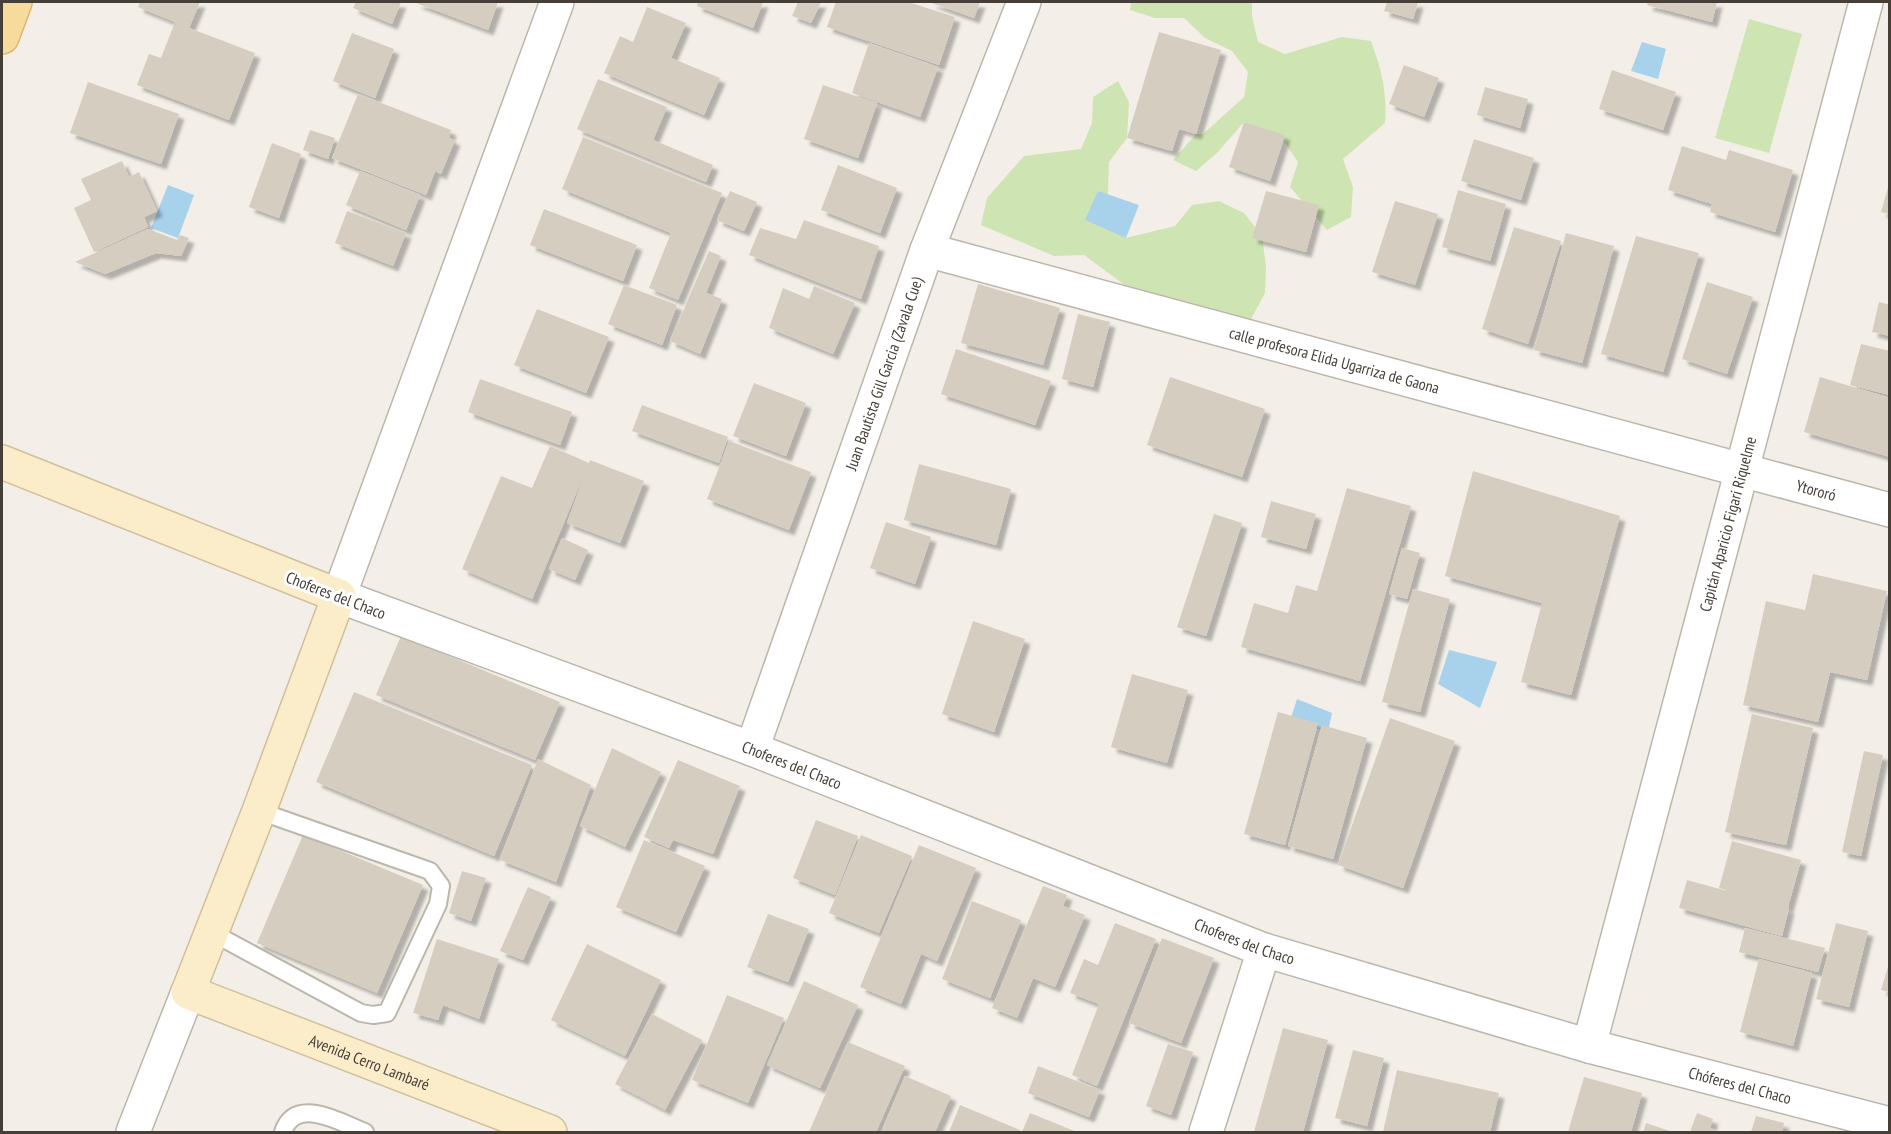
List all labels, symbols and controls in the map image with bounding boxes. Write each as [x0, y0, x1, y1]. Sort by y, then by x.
street label: Juan Bautista Gill Garcia (Zavala Cue) [840, 274, 927, 474]
street label: calle profesora Elida Ugarriza de Gaona [1227, 322, 1442, 398]
street label: Capitán Aparicio Figari Riquelme [1695, 434, 1760, 614]
street label: Ytororó [1794, 475, 1838, 505]
street label: Choferes del Chaco [283, 567, 389, 623]
street label: Choferes del Chaco [739, 736, 845, 793]
street label: Choferes del Chaco [1192, 914, 1297, 969]
street label: Avenida Cerro Lambaré [306, 1030, 432, 1094]
street label: Chóferes del Chaco [1686, 1062, 1794, 1108]

